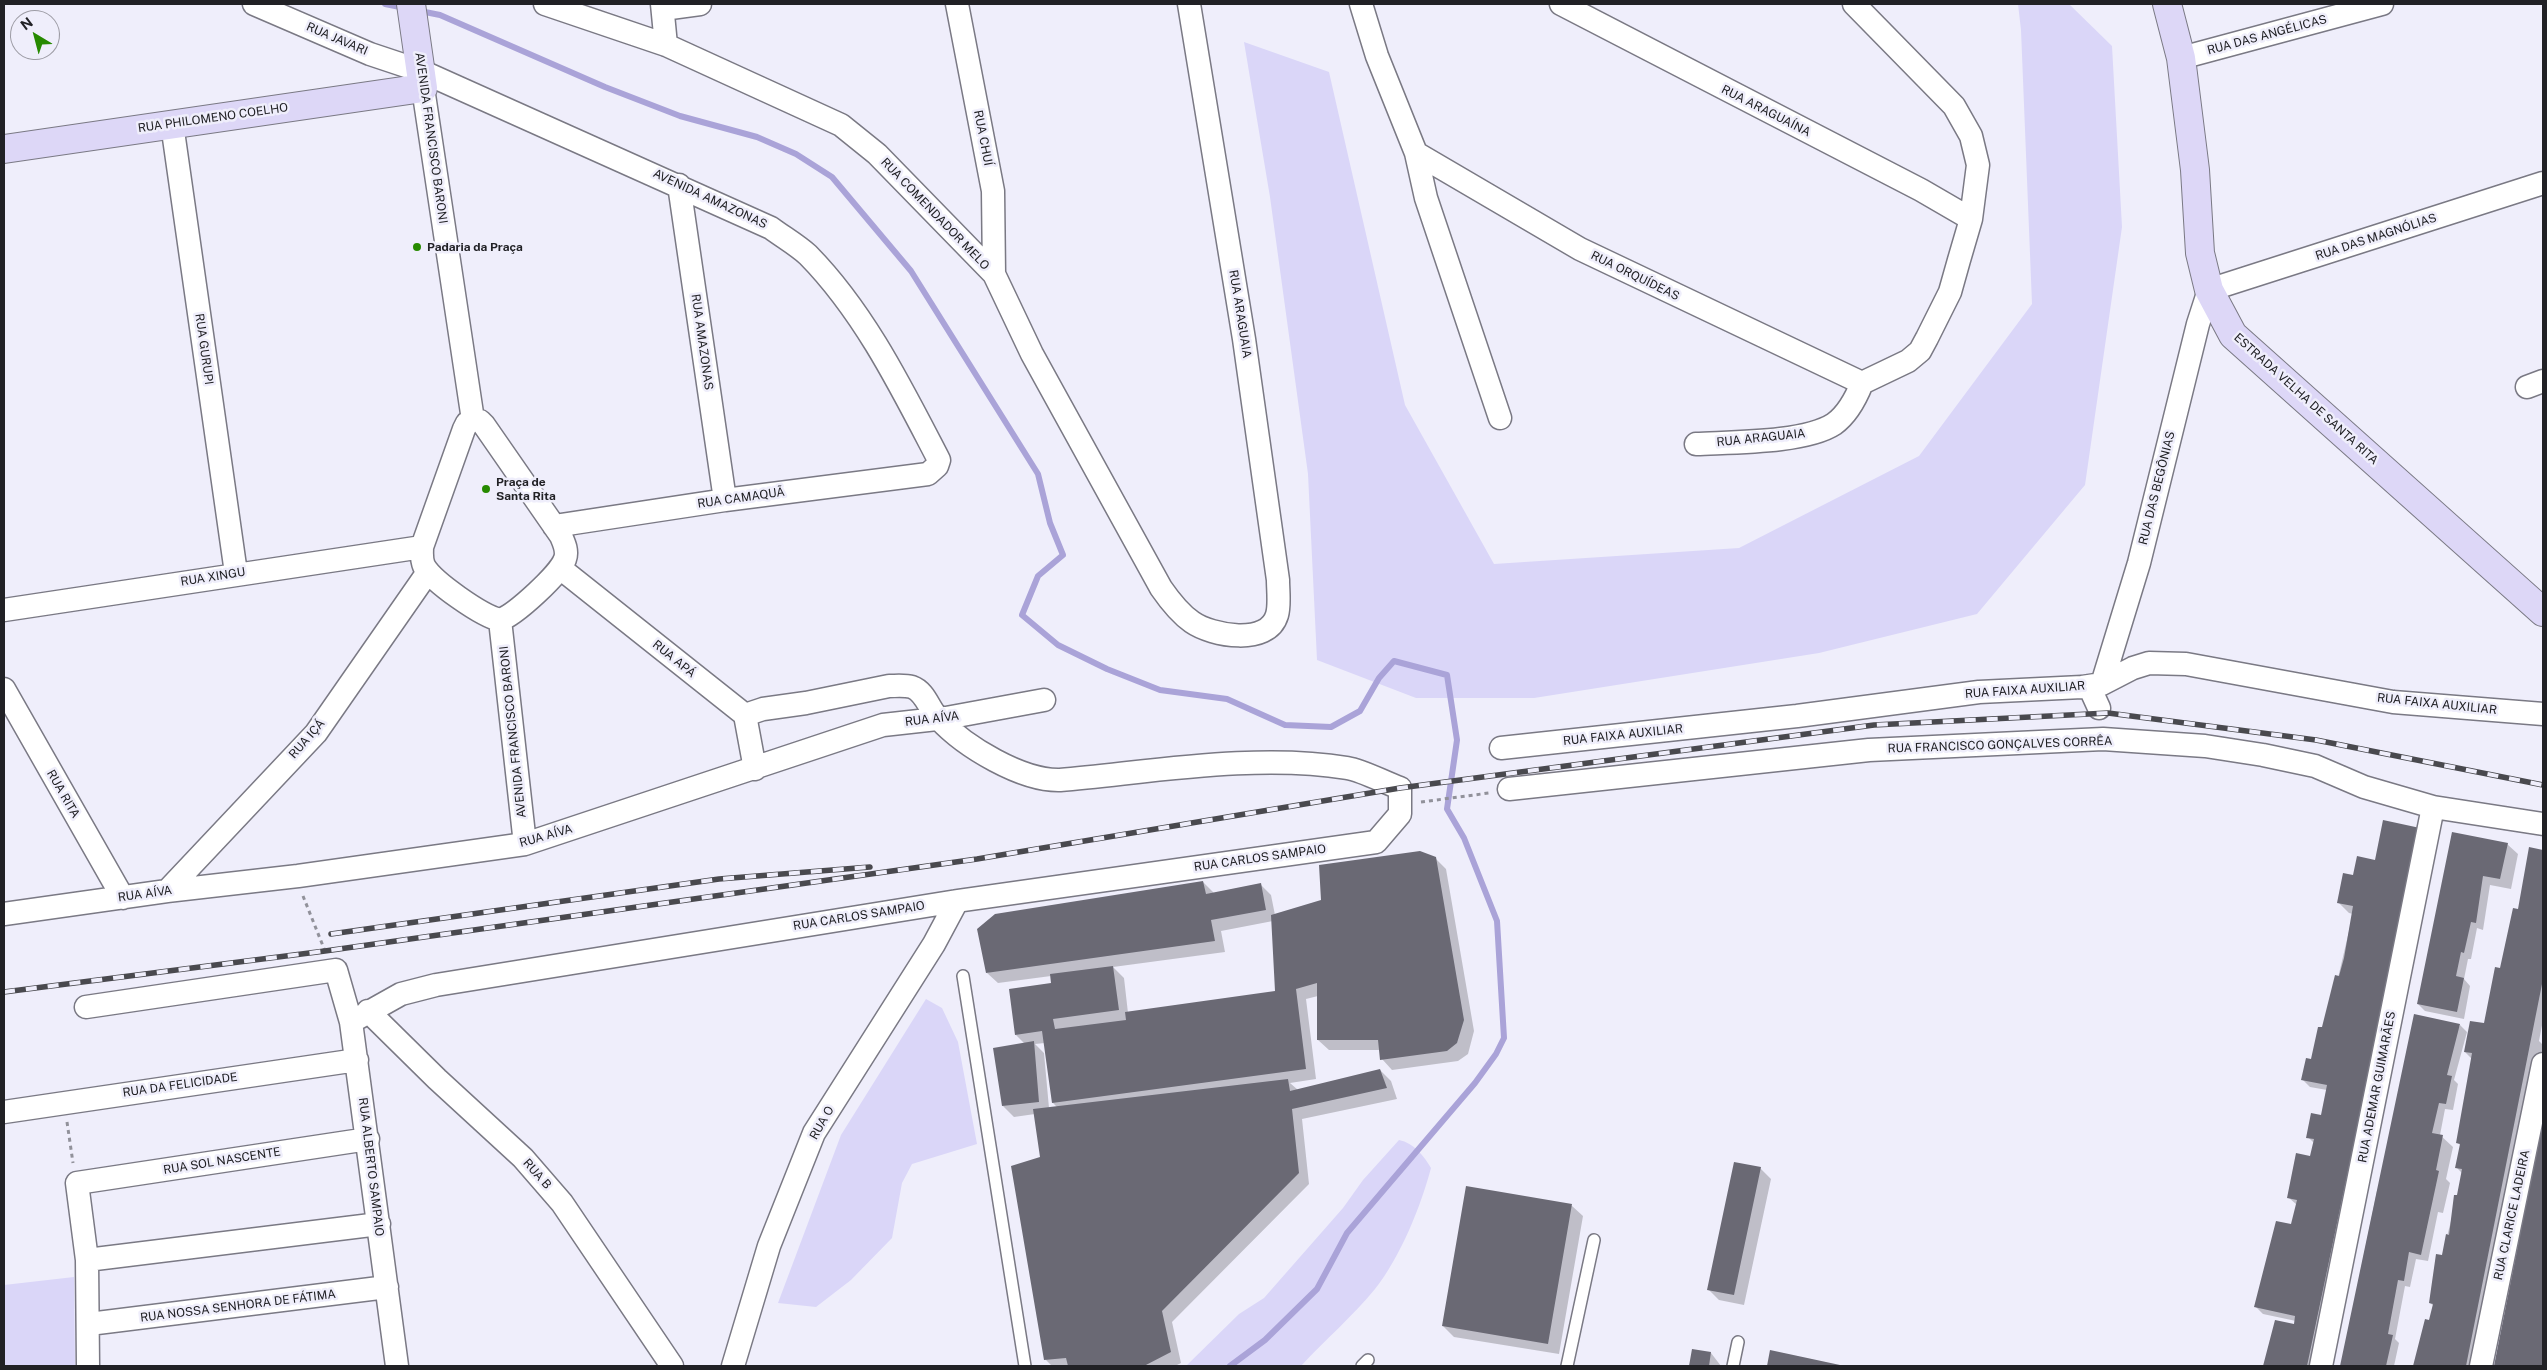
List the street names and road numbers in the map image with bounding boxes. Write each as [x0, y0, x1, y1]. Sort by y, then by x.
street label: RUA DAS ANGÉLICAS [2206, 12, 2328, 58]
street label: RUA JAVARI [304, 20, 370, 58]
street label: AVENIDA FRANCISCO BARONI [412, 51, 450, 225]
street label: RUA ARAGUAÍNA [1719, 82, 1813, 140]
street label: RUA PHILOMENO COELHO [137, 100, 289, 136]
street label: RUA CHUÍ [971, 109, 995, 167]
street label: RUA COMENDADOR MELO [878, 155, 992, 273]
street label: AVENIDA AMAZONAS [651, 166, 769, 232]
street label: RUA DAS MAGNÓLIAS [2314, 211, 2438, 263]
street label: RUA ORQUÍDEAS [1588, 248, 1682, 304]
street label: RUA ARAGUAIA [1226, 269, 1254, 359]
street label: RUA AMAZONAS [688, 293, 716, 391]
street label: RUA GURUPI [192, 312, 216, 386]
street label: ESTRADA VELHA DE SANTA RITA [2231, 330, 2381, 468]
street label: RUA ARAGUAIA [1716, 426, 1806, 450]
street label: RUA DAS BEGÔNIAS [2136, 430, 2178, 546]
street label: RUA CAMAQUÃ [696, 485, 786, 511]
street label: RUA XINGU [180, 565, 246, 589]
street label: RUA APÁ [650, 637, 698, 681]
street label: AVENIDA FRANCISCO BARONI [497, 645, 529, 819]
street label: RUA FAIXA AUXILIAR [1964, 679, 2086, 701]
street label: RUA FAIXA AUXILIAR [2376, 691, 2498, 717]
street label: RUA AÍVA [904, 709, 960, 729]
street label: RUA IÇÁ [286, 716, 328, 762]
street label: RUA FAIXA AUXILIAR [1562, 722, 1684, 748]
street label: RUA FRANCISCO GONÇALVES CORRÊA [1887, 734, 2113, 756]
street label: RUA RITA [43, 767, 83, 821]
street label: RUA AÍVA [518, 822, 574, 850]
street label: RUA CARLOS SAMPAIO [1193, 842, 1327, 874]
street label: RUA AÍVA [117, 883, 173, 905]
street label: RUA CARLOS SAMPAIO [792, 898, 926, 934]
street label: RUA ADEMAR GUIMARÃES [2355, 1010, 2399, 1164]
street label: RUA DA FELICIDADE [122, 1070, 238, 1100]
street label: RUA ALBERTO SAMPAIO [355, 1097, 387, 1237]
street label: RUA O [807, 1104, 837, 1142]
street label: RUA SOL NASCENTE [162, 1145, 282, 1177]
street label: RUA CLARICE LADEIRA [2491, 1149, 2533, 1281]
street label: RUA B [520, 1156, 554, 1192]
street label: RUA NOSSA SENHORA DE FÁTIMA [139, 1287, 337, 1325]

